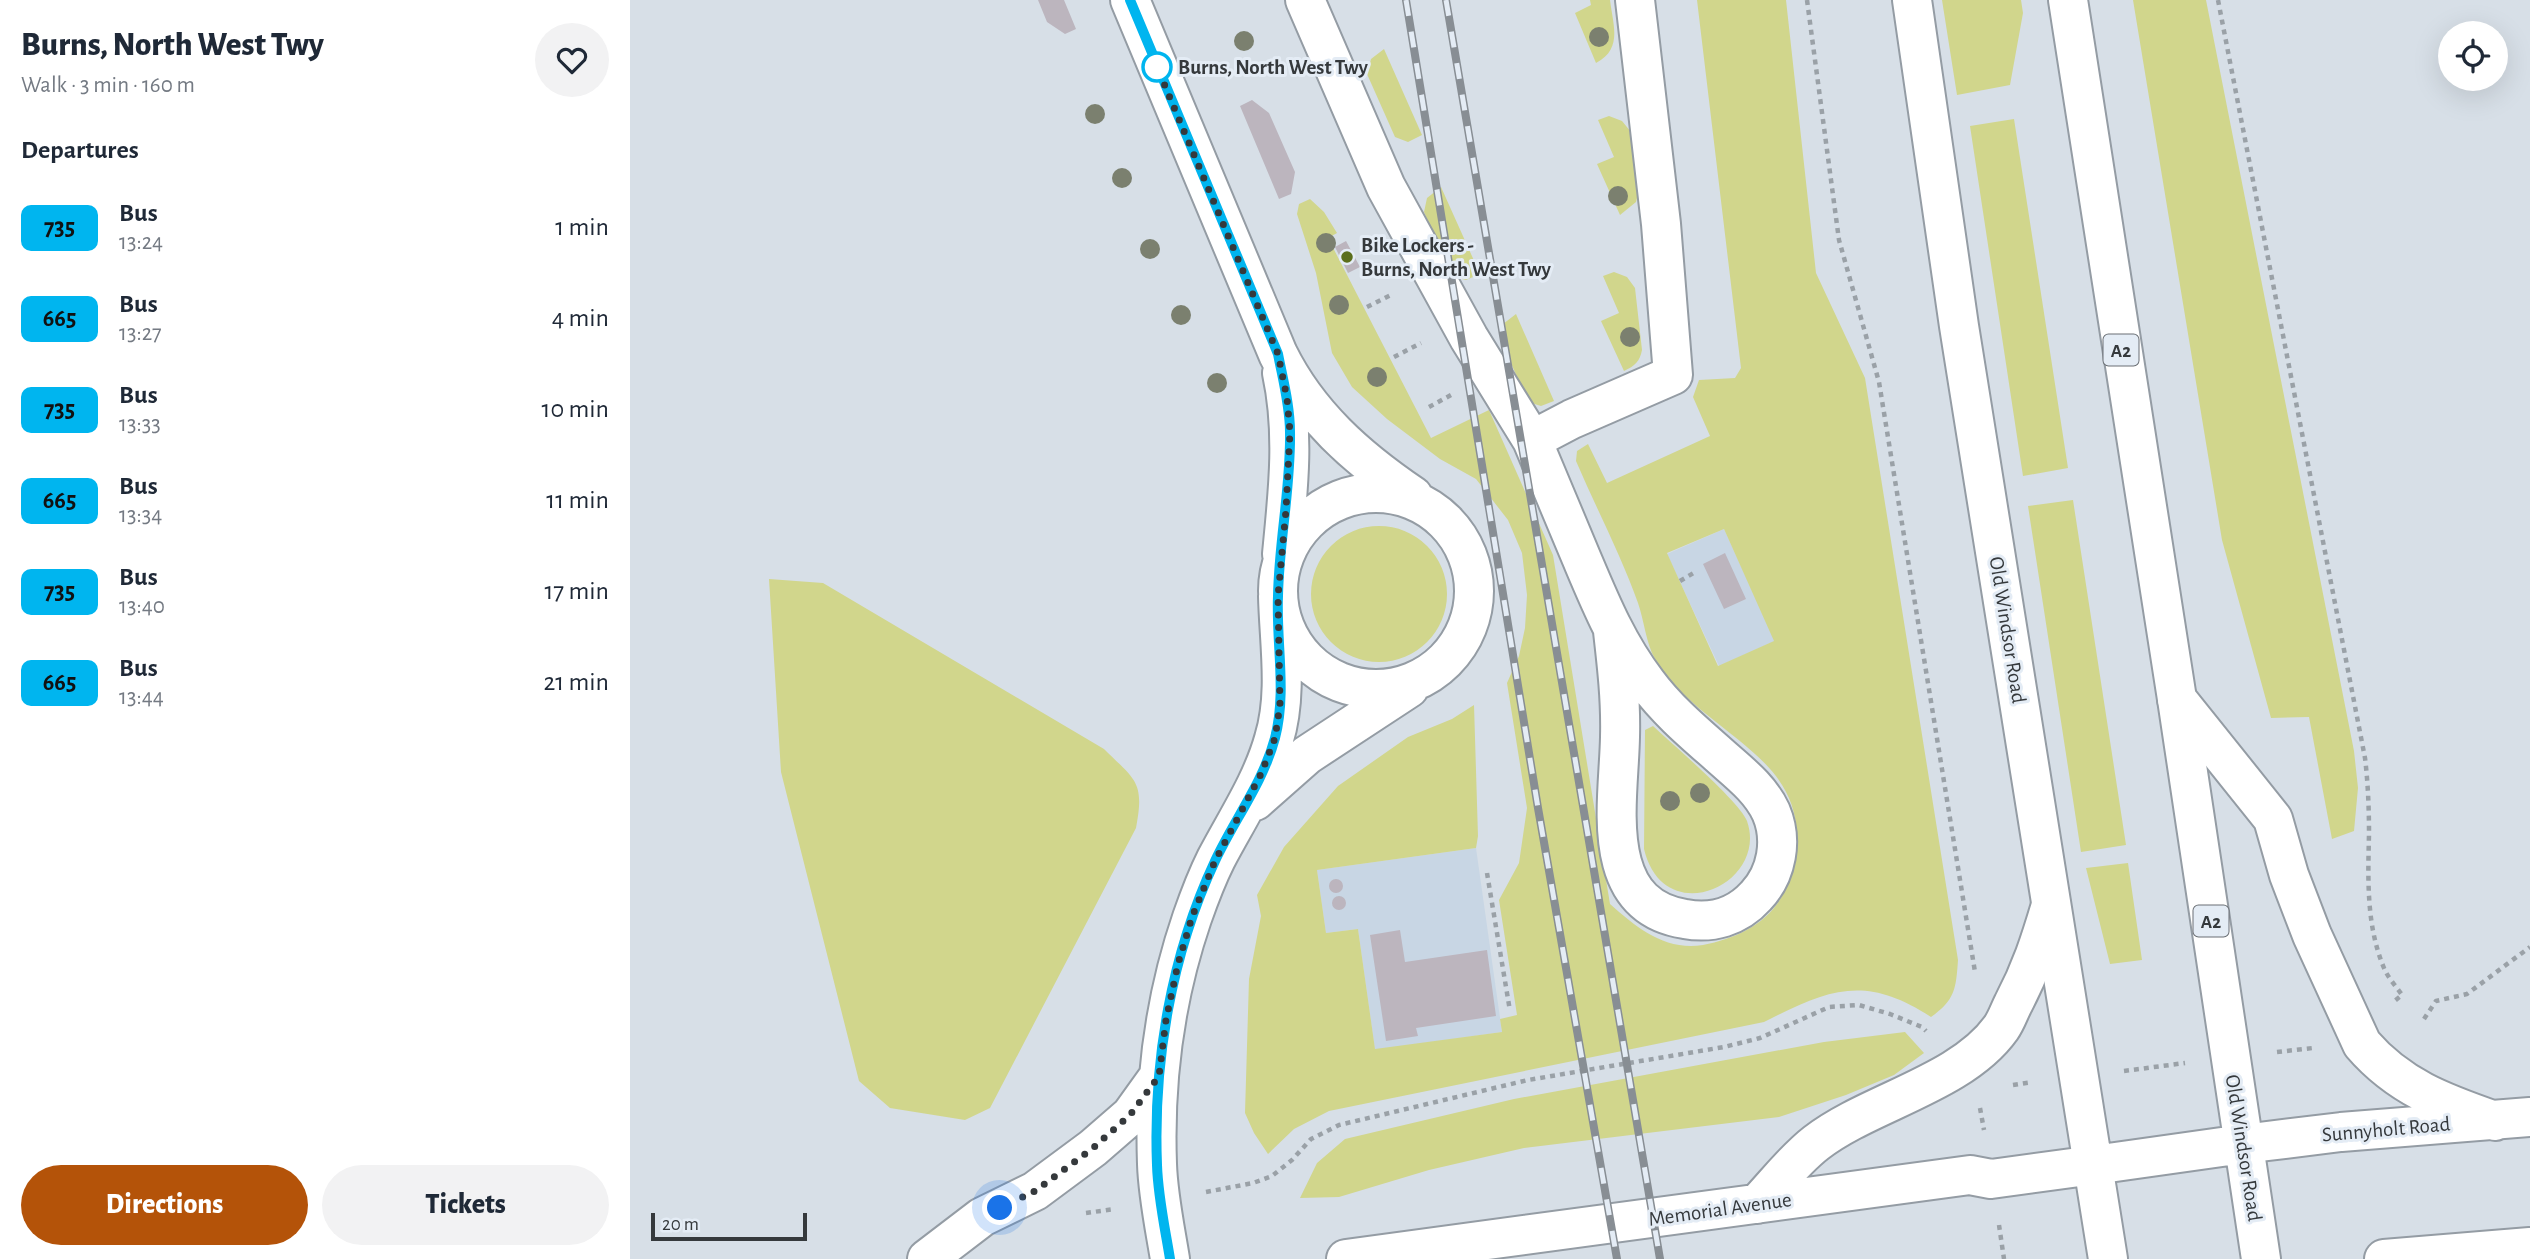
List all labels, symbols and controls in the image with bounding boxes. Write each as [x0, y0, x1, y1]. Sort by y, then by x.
map controls [2438, 21, 2508, 91]
button: locate [2438, 21, 2508, 91]
button: heart [535, 23, 609, 97]
text: Burns, North West Twy [21, 29, 324, 62]
marker: Burns, North West Twy [1142, 52, 1172, 82]
place label: Burns, North West Twy [1178, 57, 1369, 78]
text: Walk · 3 min · 160 m [21, 74, 195, 97]
text: Departures [21, 137, 139, 163]
text: Bus [119, 200, 158, 226]
text: 1 min [555, 214, 609, 240]
text: 735 [44, 216, 75, 240]
text: 13:24 [119, 231, 163, 254]
place label: Bike Lockers - Burns, North West Twy [1361, 235, 1552, 280]
marker: Bike Lockers - Burns, North West Twy [1339, 249, 1355, 265]
text: Bus [119, 291, 158, 317]
text: 4 min [552, 305, 609, 331]
text: 665 [43, 307, 76, 331]
text: 13:27 [119, 322, 162, 345]
road number: A2 [2104, 334, 2138, 366]
text: Bus [119, 382, 158, 408]
text: 10 min [542, 396, 609, 422]
text: 735 [44, 398, 75, 422]
text: 13:33 [119, 413, 161, 436]
text: Bus [119, 473, 158, 499]
text: 11 min [546, 487, 609, 513]
text: 665 [43, 489, 76, 513]
text: 13:34 [119, 504, 162, 527]
street label: Old Windsor Road [1986, 555, 2029, 705]
text: Bus [119, 564, 158, 590]
text: 17 min [544, 578, 609, 604]
text: 735 [44, 580, 75, 604]
text: 13:40 [119, 595, 165, 618]
text: Bus [119, 655, 158, 681]
text: 21 min [543, 669, 609, 695]
text: 665 [43, 671, 76, 695]
text: 13:44 [119, 686, 164, 709]
road number: A2 [2194, 906, 2228, 937]
street label: Old Windsor Road [2222, 1073, 2265, 1223]
street label: Sunnyholt Road [2321, 1113, 2451, 1146]
button: Directions [21, 1165, 308, 1245]
button: Tickets [322, 1165, 609, 1245]
street label: Memorial Avenue [1647, 1189, 1793, 1230]
your location [982, 1190, 1017, 1225]
scale bar [651, 1210, 807, 1242]
text: 20 m [662, 1215, 699, 1234]

